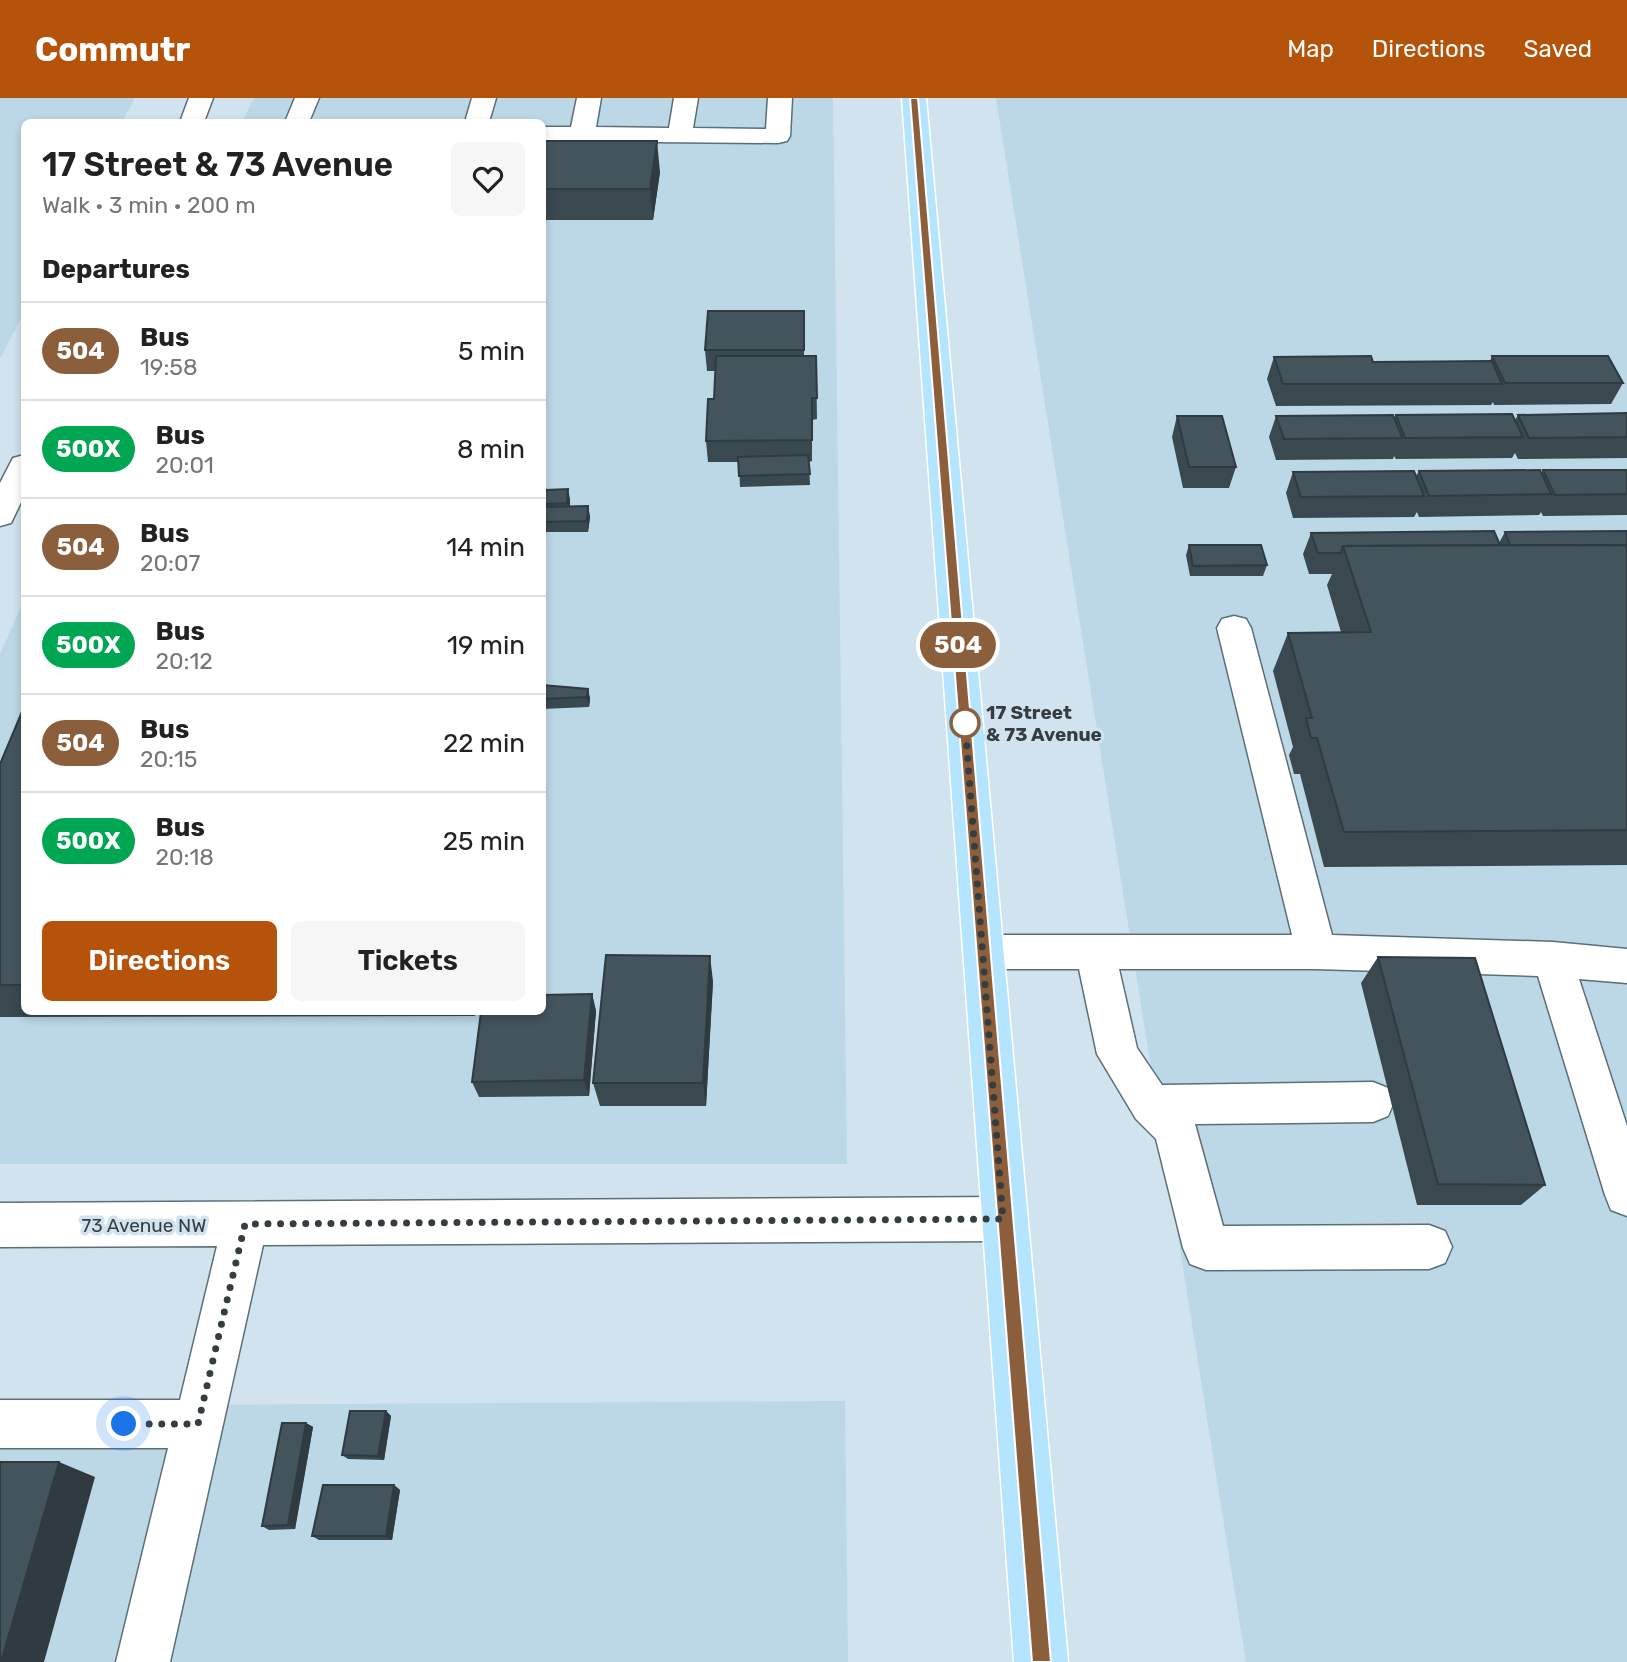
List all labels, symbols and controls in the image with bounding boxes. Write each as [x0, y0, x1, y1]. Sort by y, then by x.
text: Commutr [35, 30, 190, 69]
text: Map [1287, 35, 1334, 63]
text: Directions [1372, 35, 1485, 63]
text: Saved [1523, 35, 1592, 63]
button: heart [451, 142, 525, 216]
text: 17 Street & 73 Avenue [42, 145, 393, 184]
text: Walk · 3 min · 200 m [42, 191, 256, 219]
text: Departures [42, 254, 190, 285]
text: Bus [140, 322, 189, 353]
text: 5 min [458, 336, 525, 367]
text: 504 [56, 337, 105, 365]
text: 19:58 [140, 353, 198, 381]
text: Bus [156, 420, 205, 451]
text: 8 min [457, 434, 525, 465]
text: 500X [56, 435, 121, 463]
text: 20:01 [156, 451, 214, 479]
text: Bus [140, 518, 189, 549]
text: 14 min [446, 532, 525, 563]
text: 504 [56, 533, 105, 561]
text: 20:07 [140, 549, 200, 577]
text: Bus [156, 616, 205, 647]
line badge: 504 [918, 622, 998, 668]
text: 19 min [447, 630, 525, 661]
text: 500X [56, 631, 121, 659]
text: 504 [934, 631, 982, 659]
text: 20:12 [156, 647, 213, 675]
place label: 17 Street & 73 Avenue [986, 701, 1102, 746]
marker: 17 Street & 73 Avenue [950, 708, 980, 738]
text: Bus [140, 714, 189, 745]
text: 22 min [443, 728, 525, 759]
text: 504 [56, 729, 105, 757]
text: 20:15 [140, 745, 198, 773]
text: Bus [156, 812, 205, 843]
text: 25 min [443, 826, 525, 857]
text: 500X [56, 827, 121, 855]
text: 20:18 [156, 843, 214, 871]
button: Directions [42, 921, 277, 1001]
button: Tickets [291, 921, 525, 1001]
street label: 73 Avenue NW [82, 1214, 206, 1237]
your location [106, 1406, 141, 1441]

